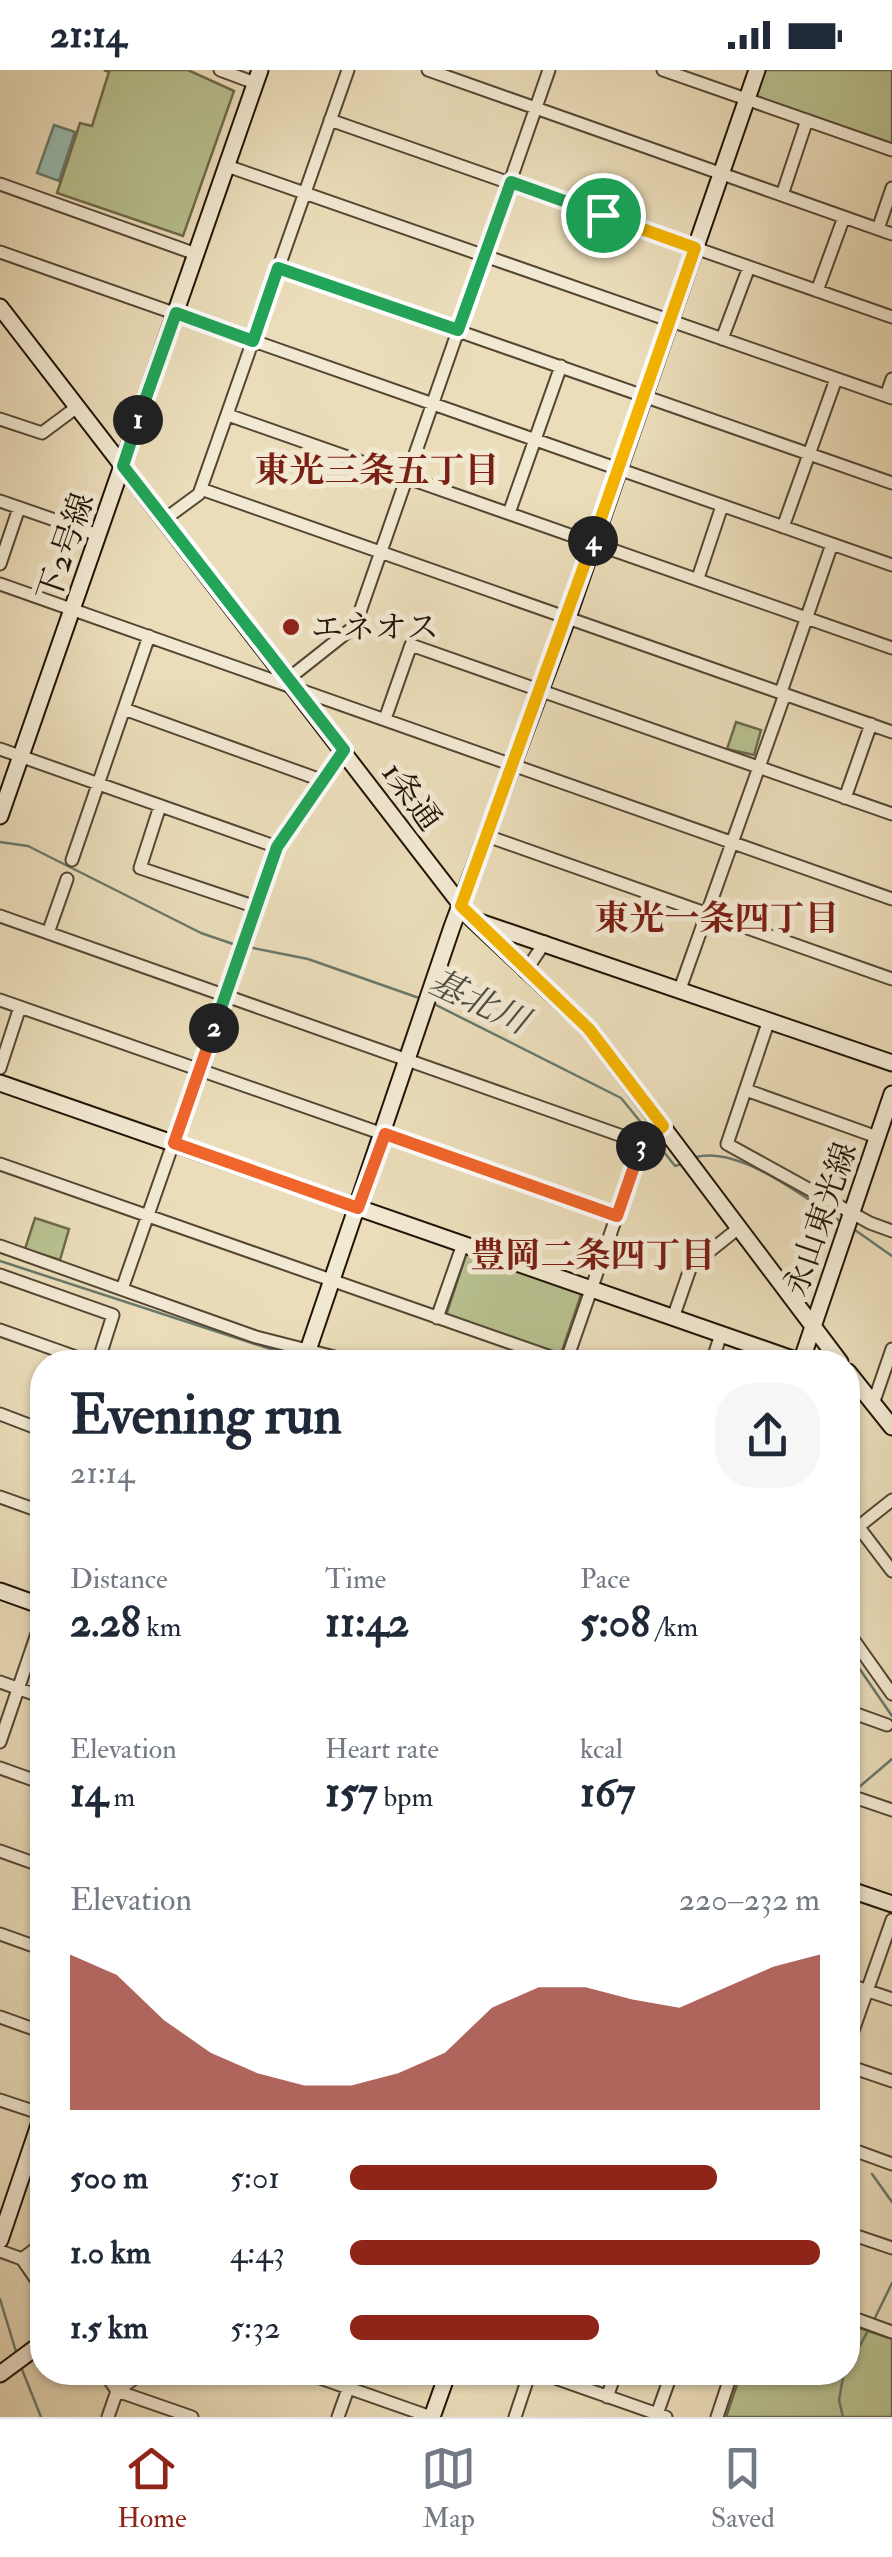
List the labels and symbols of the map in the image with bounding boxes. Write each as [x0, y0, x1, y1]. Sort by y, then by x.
pin [561, 173, 646, 258]
pin: 1 [113, 395, 163, 445]
district label: 東光三条五丁目 [254, 449, 500, 493]
street label: 下2号線 [29, 488, 103, 607]
pin: 4 [568, 516, 618, 566]
place label: エネオス [311, 608, 439, 648]
marker: エネオス [280, 616, 302, 638]
street label: 1条通 [373, 754, 450, 839]
district label: 東光一条四丁目 [594, 897, 840, 941]
water label: 基北川 [422, 960, 539, 1046]
pin: 2 [189, 1003, 239, 1053]
pin: 3 [616, 1121, 666, 1171]
street label: 永山東光線 [776, 1137, 866, 1301]
district label: 豊岡二条四丁目 [470, 1234, 716, 1278]

